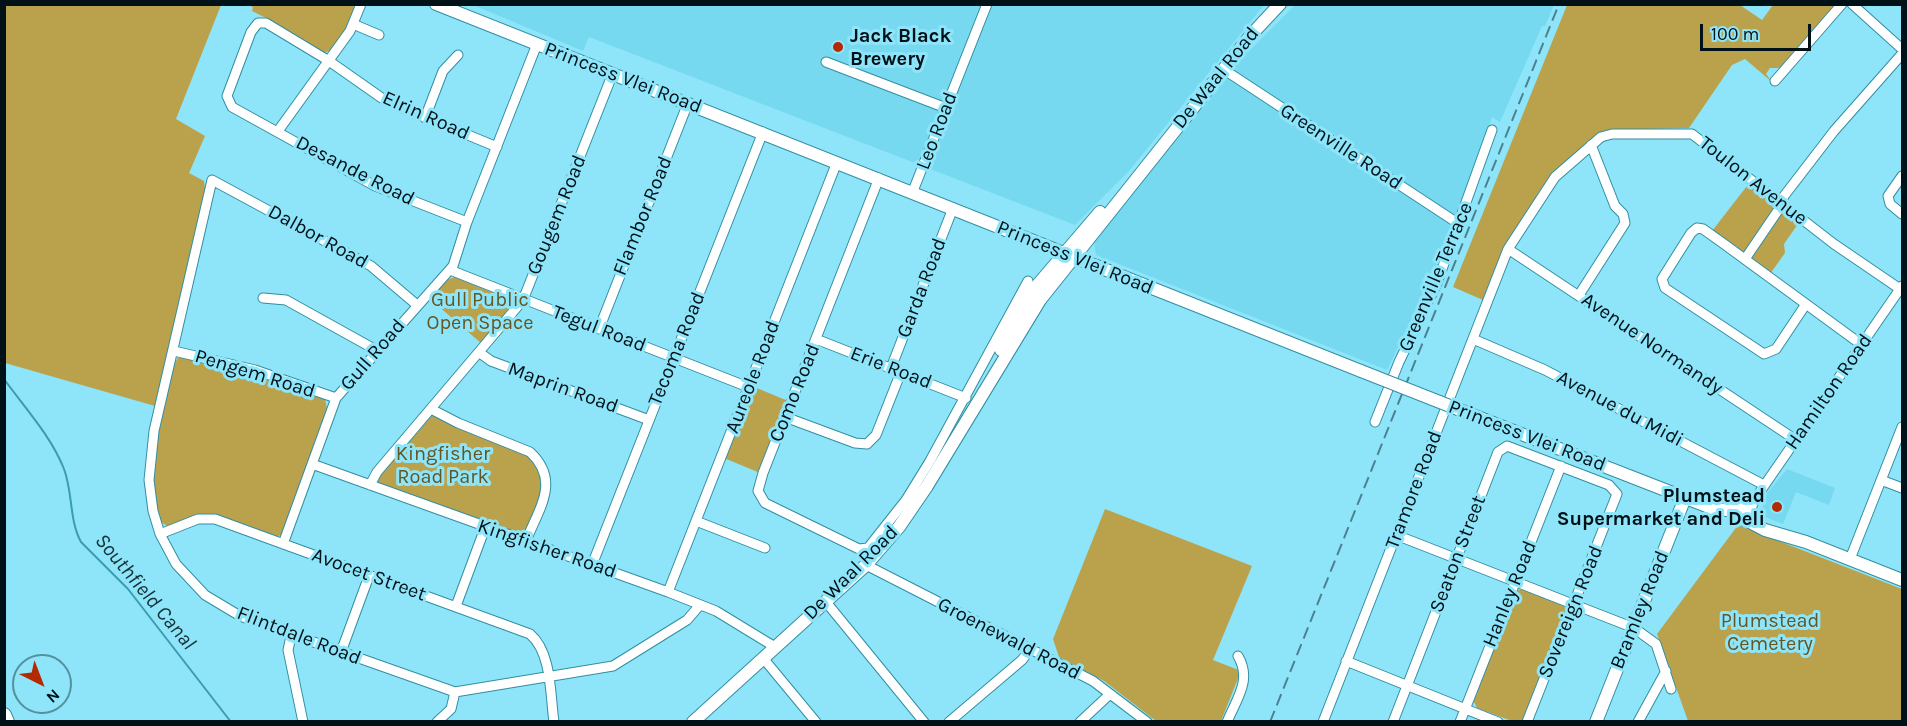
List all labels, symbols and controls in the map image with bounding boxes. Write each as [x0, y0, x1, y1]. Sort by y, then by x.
scale bar [1703, 12, 1814, 50]
street label: De Waal Road [1168, 22, 1264, 134]
text: 100 m [1711, 23, 1759, 45]
place label: Jack Black Brewery [850, 24, 951, 71]
street label: Princess Vlei Road [541, 37, 705, 119]
marker: Jack Black Brewery [831, 40, 845, 54]
street label: Elrin Road [379, 86, 473, 146]
street label: Leo Road [911, 89, 963, 173]
street label: Greenville Road [1275, 99, 1407, 195]
street label: Desande Road [292, 131, 418, 211]
street label: Toulon Avenue [1694, 131, 1812, 231]
street label: Gougem Road [522, 152, 592, 278]
street label: Flambor Road [608, 153, 678, 279]
street label: Greenville Terrace [1394, 199, 1478, 355]
street label: Dalbor Road [264, 200, 372, 274]
street label: Princess Vlei Road [993, 216, 1157, 300]
street label: Garda Road [892, 235, 952, 341]
park label: Gull Public Open Space [426, 288, 534, 335]
street label: Avenue Normandy [1577, 288, 1727, 400]
street label: Tecoma Road [643, 289, 711, 409]
street label: Tegul Road [549, 300, 649, 358]
street label: Gull Road [335, 314, 411, 396]
street label: Aureole Road [721, 317, 785, 437]
street label: Hamilton Road [1780, 329, 1878, 455]
street label: Como Road [764, 340, 826, 446]
street label: Erie Road [847, 341, 935, 395]
street label: Pengem Road [192, 344, 318, 404]
street label: Maprin Road [505, 357, 621, 419]
street label: Avenue du Midi [1553, 366, 1687, 452]
street label: Princess Vlei Road [1445, 395, 1609, 477]
street label: Tramore Road [1380, 427, 1448, 553]
park label: Kingfisher Road Park [396, 442, 490, 489]
place label: Plumstead Supermarket and Deli [1557, 484, 1765, 531]
street label: Seaton Street [1425, 492, 1491, 616]
marker: Plumstead Supermarket and Deli [1770, 500, 1784, 514]
street label: Kingfisher Road [474, 514, 620, 584]
street label: De Waal Road [799, 521, 903, 625]
water label: Southfield Canal [89, 529, 201, 655]
street label: Hanley Road [1478, 537, 1542, 651]
street label: Sovereign Road [1533, 542, 1609, 682]
street label: Avocet Street [309, 543, 429, 607]
street label: Bramley Road [1605, 547, 1675, 673]
street label: Groenewald Road [933, 593, 1085, 685]
street label: Flintdale Road [233, 601, 365, 671]
park label: Plumstead Cemetery [1721, 609, 1819, 656]
north arrow [12, 654, 72, 714]
text: N [42, 685, 64, 707]

